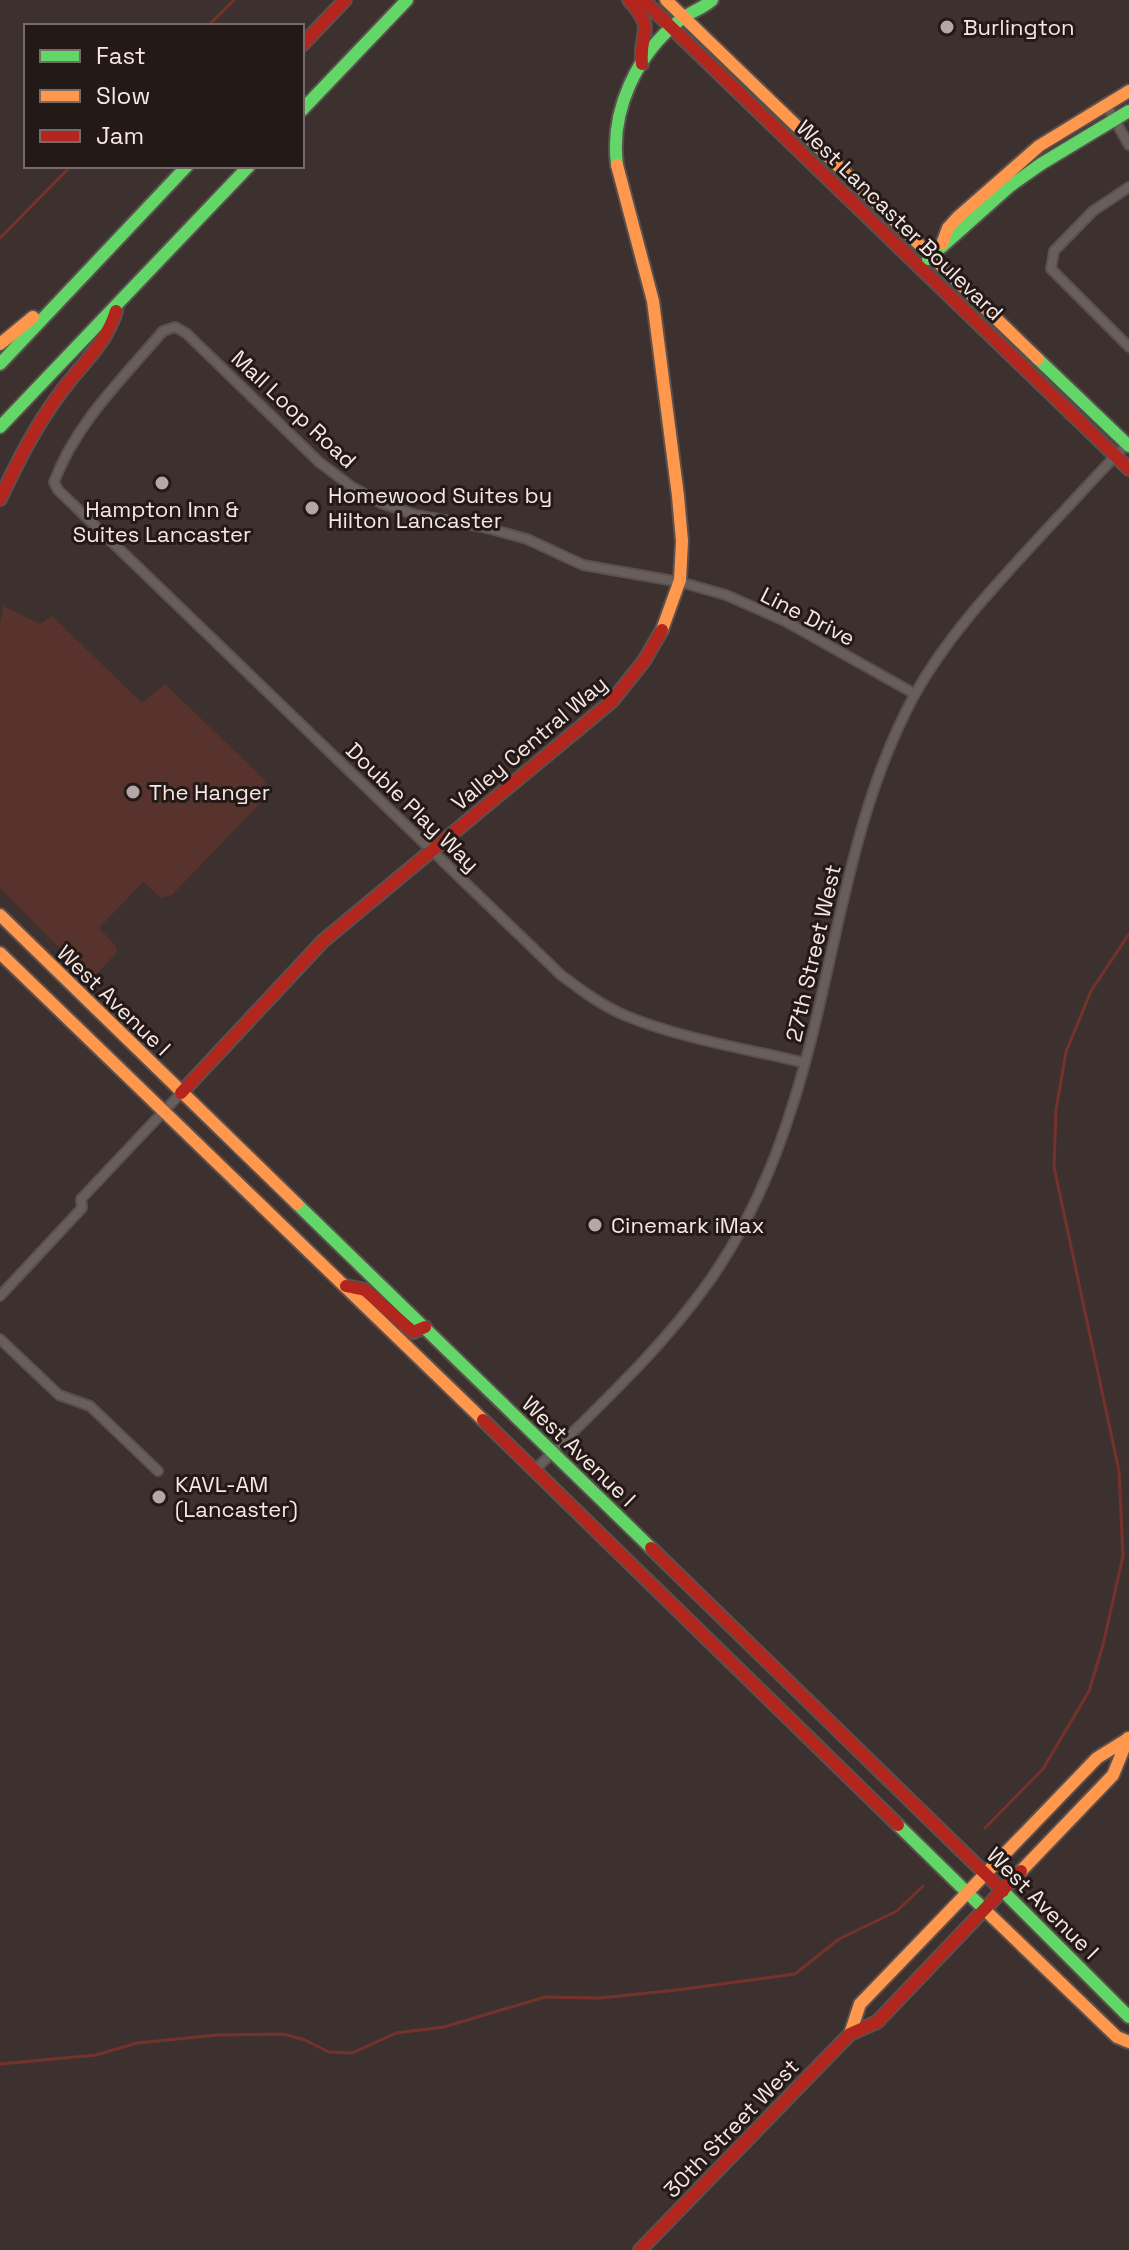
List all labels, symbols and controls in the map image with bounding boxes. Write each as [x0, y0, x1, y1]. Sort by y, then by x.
place label: Burlington [963, 13, 1075, 41]
marker: Burlington [938, 18, 956, 36]
legend [24, 24, 304, 168]
text: Fast [96, 40, 146, 71]
text: Slow [96, 80, 150, 111]
street label: West Lancaster Boulevard [791, 114, 1009, 326]
text: Jam [96, 120, 144, 151]
street label: Mall Loop Road [226, 344, 362, 474]
marker: Hampton Inn & Suites Lancaster [153, 474, 171, 492]
place label: Homewood Suites by Hilton Lancaster [328, 481, 552, 534]
place label: Hampton Inn & Suites Lancaster [73, 495, 251, 548]
marker: Homewood Suites by Hilton Lancaster [303, 499, 321, 517]
street label: Line Drive [756, 580, 860, 652]
street label: Valley Central Way [445, 670, 613, 816]
street label: Double Play Way [340, 736, 486, 878]
place label: The Hanger [149, 778, 270, 806]
marker: The Hanger [124, 783, 142, 801]
street label: 27th Street West [779, 862, 847, 1044]
street label: West Avenue I [51, 939, 177, 1061]
place label: Cinemark iMax [611, 1211, 765, 1239]
marker: Cinemark iMax [586, 1216, 604, 1234]
street label: West Avenue I [516, 1390, 642, 1512]
place label: KAVL-AM (Lancaster) [175, 1470, 298, 1523]
marker: KAVL-AM (Lancaster) [150, 1488, 168, 1506]
street label: West Avenue I [981, 1841, 1105, 1965]
street label: 30th Street West [657, 2053, 805, 2203]

